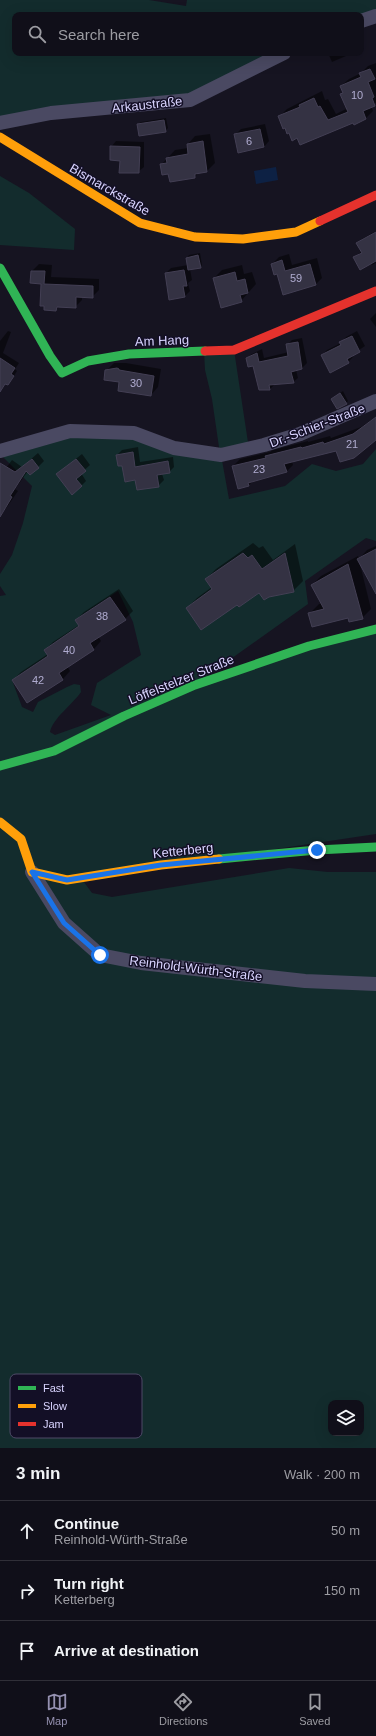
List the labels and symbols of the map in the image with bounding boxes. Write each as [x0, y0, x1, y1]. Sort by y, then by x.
house number: 10 [351, 89, 363, 101]
street label: Arkaustraße [111, 93, 183, 116]
house number: 6 [246, 135, 252, 147]
street label: Bismarckstraße [67, 160, 153, 219]
house number: 59 [290, 272, 302, 284]
street label: Am Hang [135, 332, 189, 349]
house number: 30 [130, 377, 142, 389]
street label: Dr.-Schier-Straße [267, 400, 367, 451]
house number: 21 [346, 438, 358, 450]
house number: 23 [253, 463, 265, 475]
house number: 38 [96, 610, 108, 622]
house number: 40 [63, 644, 75, 656]
street label: Löffelstelzer Straße [126, 651, 236, 707]
house number: 42 [32, 674, 44, 686]
street label: Ketterberg [152, 840, 214, 861]
route end [308, 841, 326, 859]
route start [91, 946, 109, 964]
street label: Reinhold-Würth-Straße [129, 953, 263, 984]
legend [10, 1374, 142, 1438]
text: Fast [43, 1382, 64, 1394]
text: Slow [43, 1400, 67, 1412]
text: Jam [43, 1418, 64, 1430]

